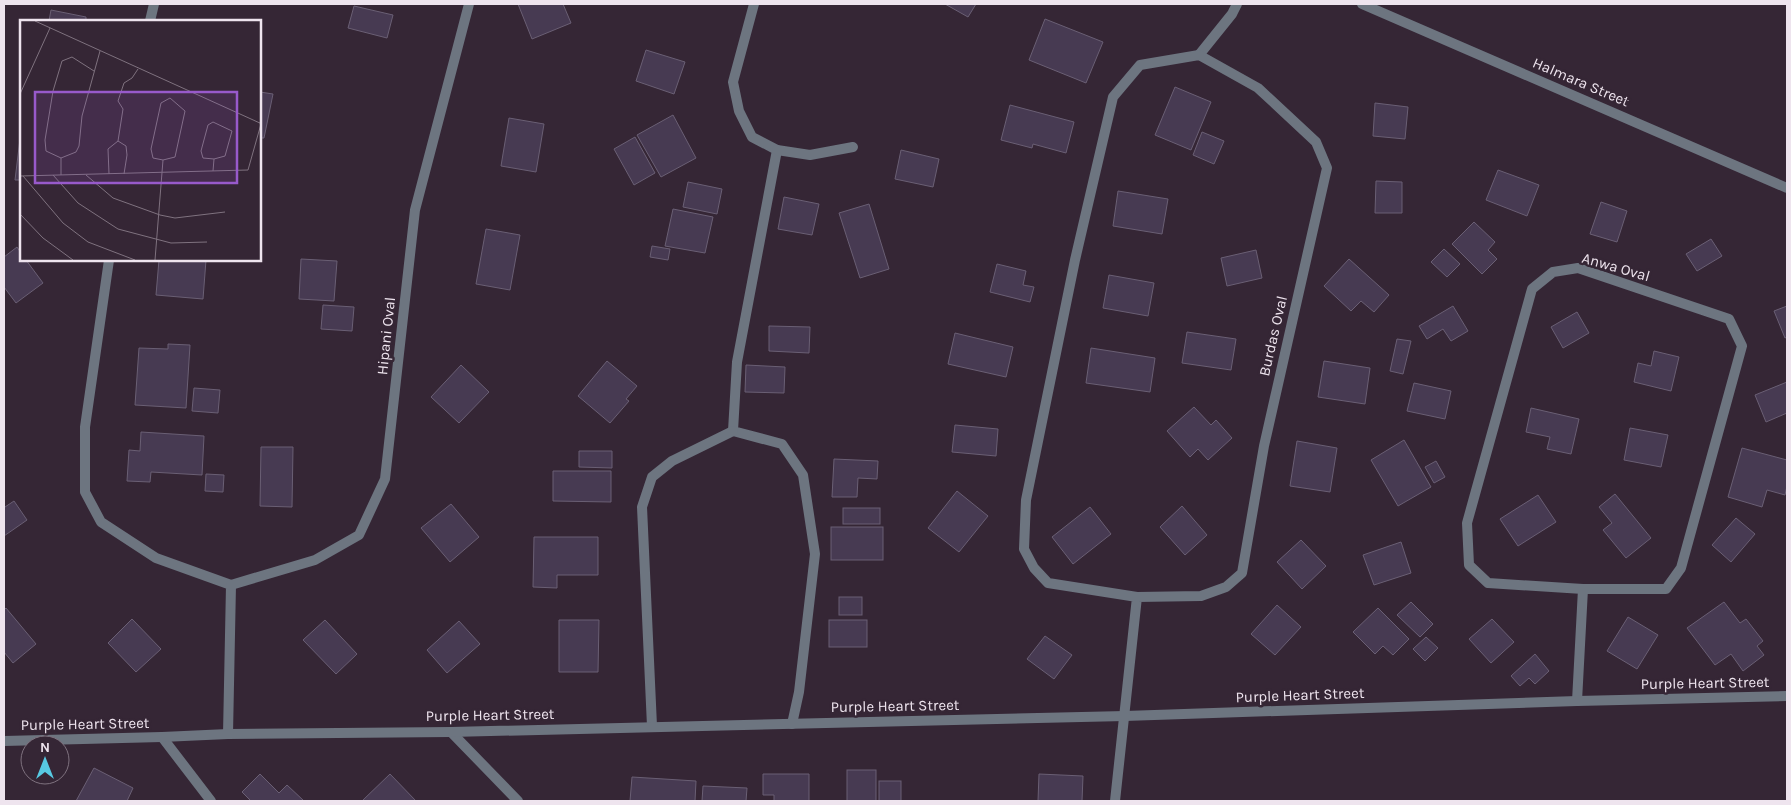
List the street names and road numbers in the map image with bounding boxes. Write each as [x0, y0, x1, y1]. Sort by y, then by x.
street label: Halmara Street [1530, 54, 1632, 111]
street label: Anwa Oval [1580, 249, 1652, 285]
street label: Burdas Oval [1255, 294, 1291, 378]
street label: Hipani Oval [373, 296, 399, 376]
street label: Purple Heart Street [1640, 673, 1770, 693]
street label: Purple Heart Street [1235, 684, 1365, 706]
street label: Purple Heart Street [830, 696, 960, 716]
street label: Purple Heart Street [425, 705, 555, 725]
street label: Purple Heart Street [20, 714, 150, 734]

